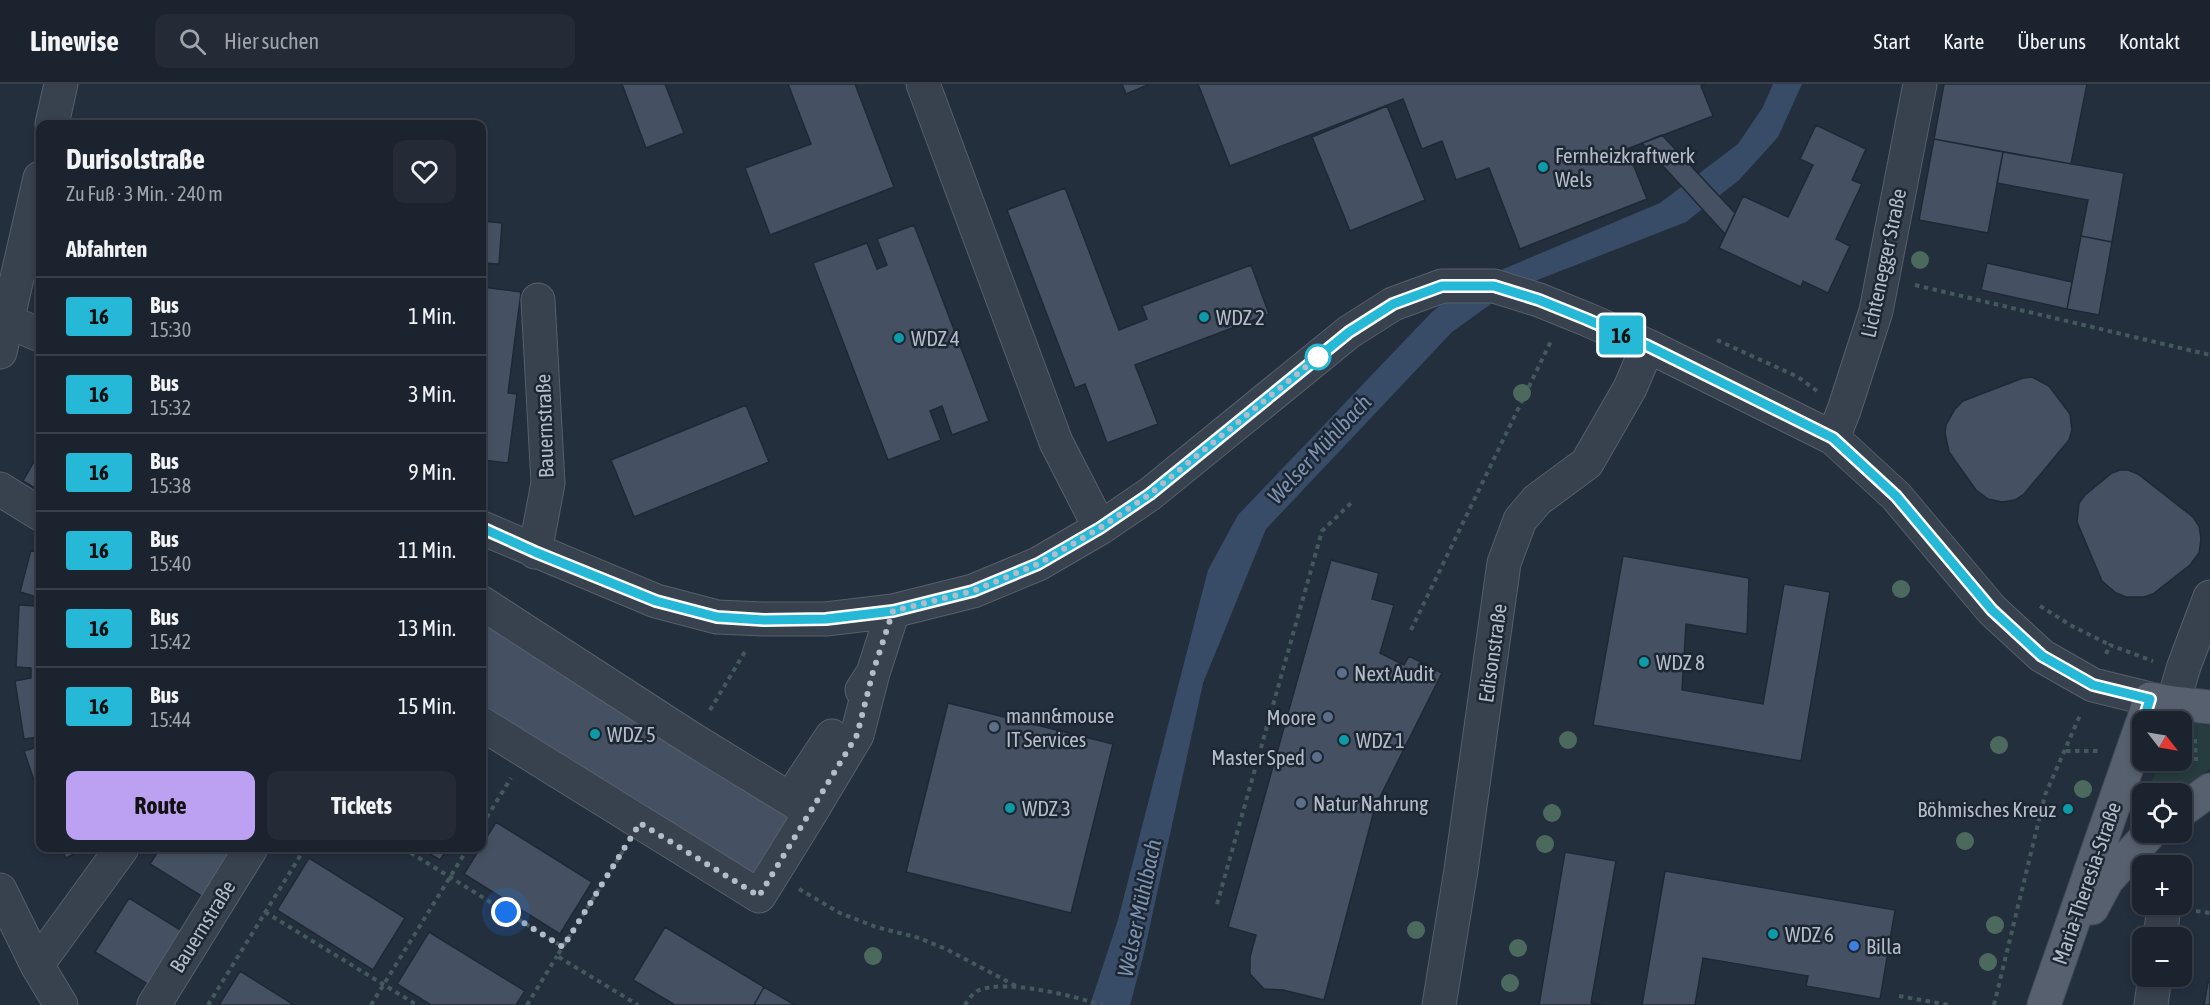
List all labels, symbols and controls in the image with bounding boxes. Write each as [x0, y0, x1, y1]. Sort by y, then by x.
search box [155, 14, 575, 68]
text: Linewise [30, 25, 119, 57]
icon: search [176, 25, 209, 58]
text: Hier suchen [224, 28, 319, 54]
text: Start [1874, 29, 1910, 53]
text: Karte [1943, 29, 1984, 53]
text: Über uns [2017, 29, 2086, 53]
text: Kontakt [2119, 29, 2180, 53]
button: heart [393, 140, 456, 203]
text: Durisolstraße [66, 143, 205, 175]
place label: Fernheizkraftwerk Wels [1555, 143, 1695, 191]
marker: Fernheizkraftwerk Wels [1536, 160, 1550, 174]
text: Zu Fuß · 3 Min. · 240 m [66, 182, 223, 205]
street label: Lichtenegger Straße [1855, 186, 1911, 340]
text: Abfahrten [66, 236, 147, 262]
text: Bus [150, 292, 179, 318]
text: 1 Min. [408, 303, 456, 329]
text: 16 [89, 304, 109, 328]
place label: WDZ 2 [1216, 305, 1265, 329]
marker: WDZ 2 [1197, 310, 1211, 324]
line badge: 16 [1594, 316, 1648, 354]
text: 15:30 [150, 318, 191, 341]
text: 16 [1611, 323, 1631, 347]
place label: WDZ 4 [911, 326, 960, 350]
marker: WDZ 4 [892, 331, 906, 345]
unlabelled marker [1305, 344, 1331, 370]
text: Bus [150, 370, 179, 396]
street label: Bauernstraße [530, 374, 558, 478]
text: 3 Min. [408, 381, 456, 407]
text: 16 [89, 382, 109, 406]
water label: Welser Mühlbach [1262, 389, 1376, 509]
text: 15:32 [150, 396, 191, 419]
text: Bus [150, 448, 179, 474]
text: 9 Min. [408, 459, 456, 485]
text: 16 [89, 460, 109, 484]
text: 15:38 [150, 474, 191, 497]
text: Bus [150, 526, 179, 552]
text: 11 Min. [398, 537, 456, 563]
text: 16 [89, 538, 109, 562]
text: 15:40 [150, 552, 191, 575]
street label: Edisonstraße [1473, 602, 1511, 704]
text: Bus [150, 604, 179, 630]
text: 13 Min. [398, 615, 456, 641]
text: 16 [89, 616, 109, 640]
text: 15:42 [150, 630, 191, 653]
place label: WDZ 8 [1656, 650, 1705, 674]
marker: WDZ 8 [1637, 655, 1651, 669]
place label: Next Audit [1354, 661, 1434, 685]
marker: Next Audit [1335, 666, 1349, 680]
text: Bus [150, 682, 179, 708]
text: 15 Min. [398, 693, 456, 719]
text: 16 [89, 694, 109, 718]
place label: mann&mouse IT Services [1006, 703, 1114, 751]
place label: Moore [1266, 705, 1316, 729]
text: 15:44 [150, 708, 191, 731]
marker: Moore [1321, 710, 1335, 724]
north arrow [2132, 711, 2192, 771]
map controls [2132, 711, 2192, 987]
marker: mann&mouse IT Services [987, 720, 1001, 734]
place label: WDZ 5 [607, 722, 656, 746]
marker: WDZ 5 [588, 727, 602, 741]
place label: WDZ 1 [1356, 728, 1405, 752]
marker: WDZ 1 [1337, 733, 1351, 747]
place label: Master Sped [1211, 745, 1305, 769]
marker: Master Sped [1310, 750, 1324, 764]
button: Route [66, 771, 255, 840]
button: Tickets [267, 771, 456, 840]
button: locate [2132, 783, 2192, 843]
place label: Natur Nahrung [1313, 791, 1428, 815]
place label: WDZ 3 [1022, 796, 1071, 820]
marker: Natur Nahrung [1294, 796, 1308, 810]
place label: Böhmisches Kreuz [1917, 797, 2056, 821]
street label: Maria-Theresia-Straße [2047, 799, 2125, 967]
marker: WDZ 3 [1003, 801, 1017, 815]
marker: Böhmisches Kreuz [2061, 802, 2075, 816]
water label: Welser Mühlbach [1112, 837, 1166, 979]
button: + [2132, 855, 2192, 915]
street label: Bauernstraße [164, 875, 240, 977]
your location [491, 897, 521, 927]
place label: WDZ 6 [1785, 922, 1834, 946]
marker: WDZ 6 [1766, 927, 1780, 941]
button: − [2132, 927, 2192, 987]
place label: Billa [1866, 934, 1902, 958]
marker: Billa [1847, 939, 1861, 953]

